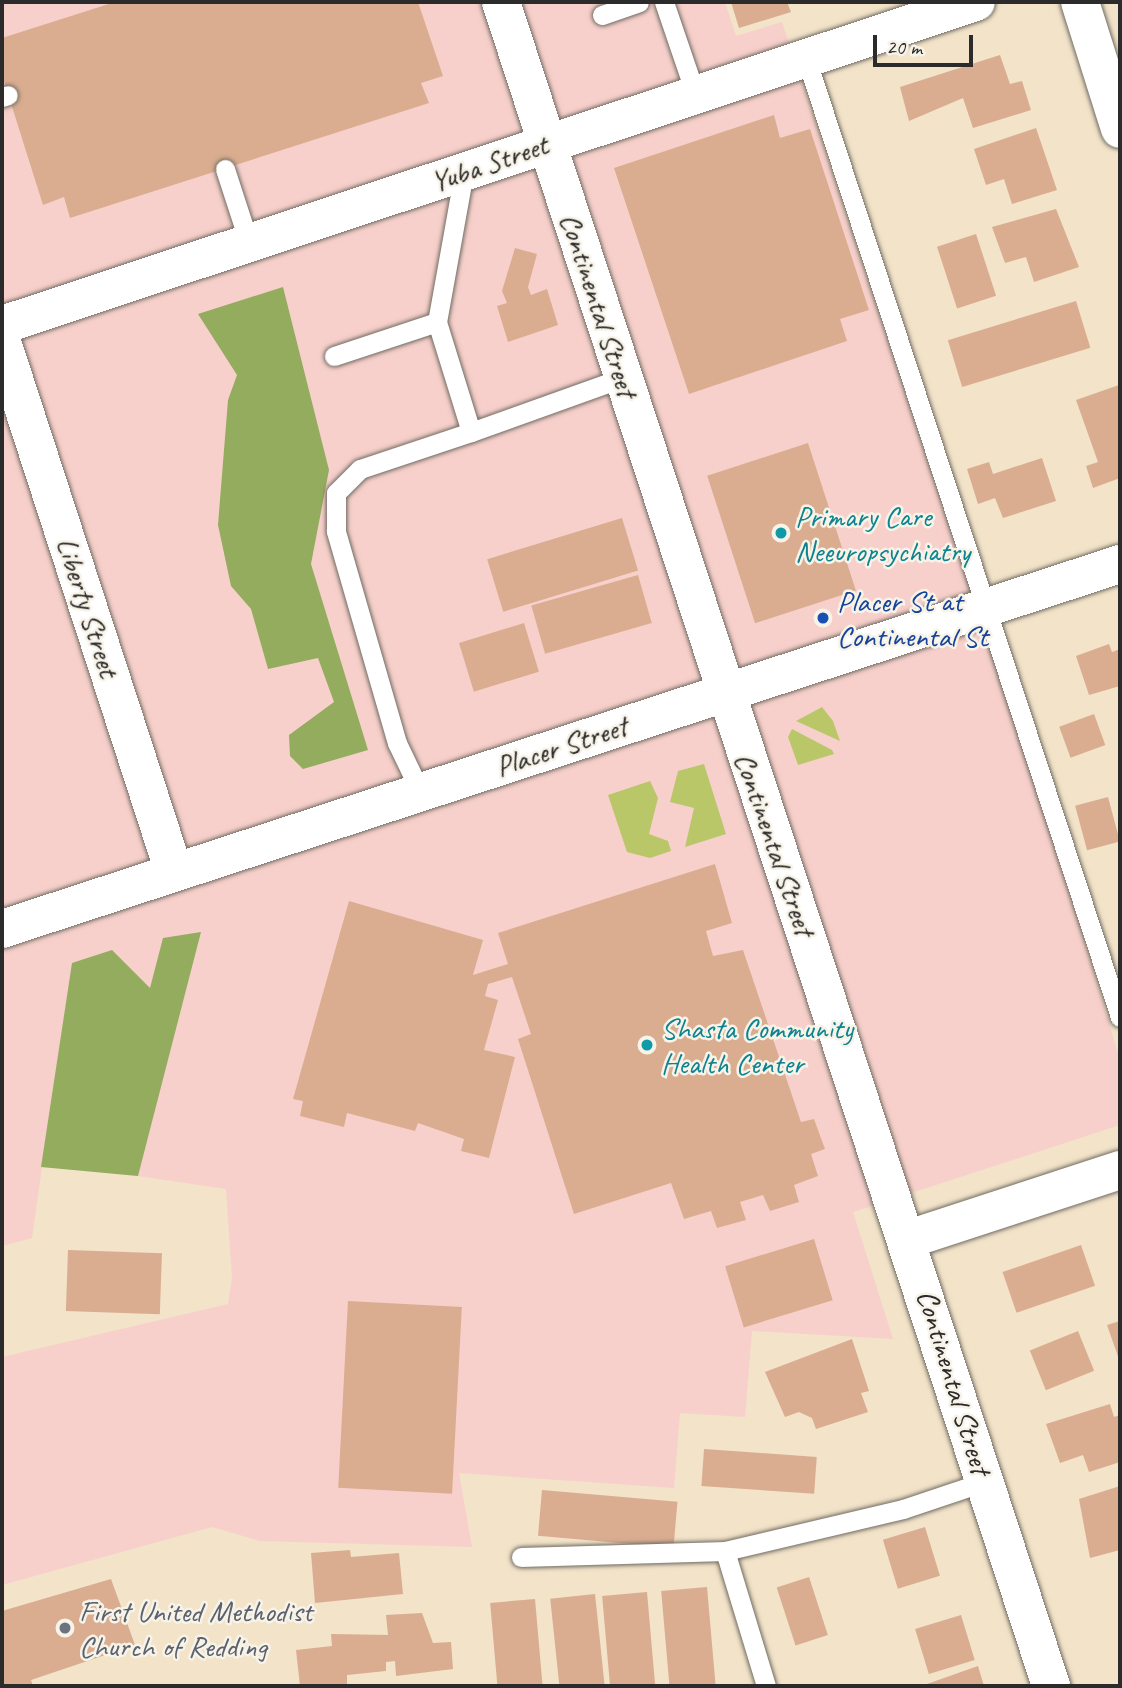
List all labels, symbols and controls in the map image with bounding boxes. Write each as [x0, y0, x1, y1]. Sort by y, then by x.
scale bar [877, 21, 977, 65]
text: 20 m [886, 34, 922, 60]
street label: Yuba Street [426, 126, 552, 200]
street label: Continental Street [552, 208, 646, 402]
place label: Primary Care Neeuropsychiatry [795, 498, 970, 568]
marker: Primary Care Neeuropsychiatry [773, 525, 789, 541]
street label: Liberty Street [48, 532, 128, 682]
place label: Placer St at Continental St [837, 583, 988, 654]
marker: Placer St at Continental St [815, 610, 831, 626]
street label: Placer Street [491, 708, 631, 784]
street label: Continental Street [727, 748, 823, 940]
place label: Shasta Community Health Center [661, 1010, 853, 1080]
marker: Shasta Community Health Center [639, 1037, 655, 1053]
street label: Continental Street [909, 1285, 999, 1479]
place label: First United Methodist Church of Redding [79, 1593, 312, 1664]
marker: First United Methodist Church of Redding [57, 1620, 73, 1636]

